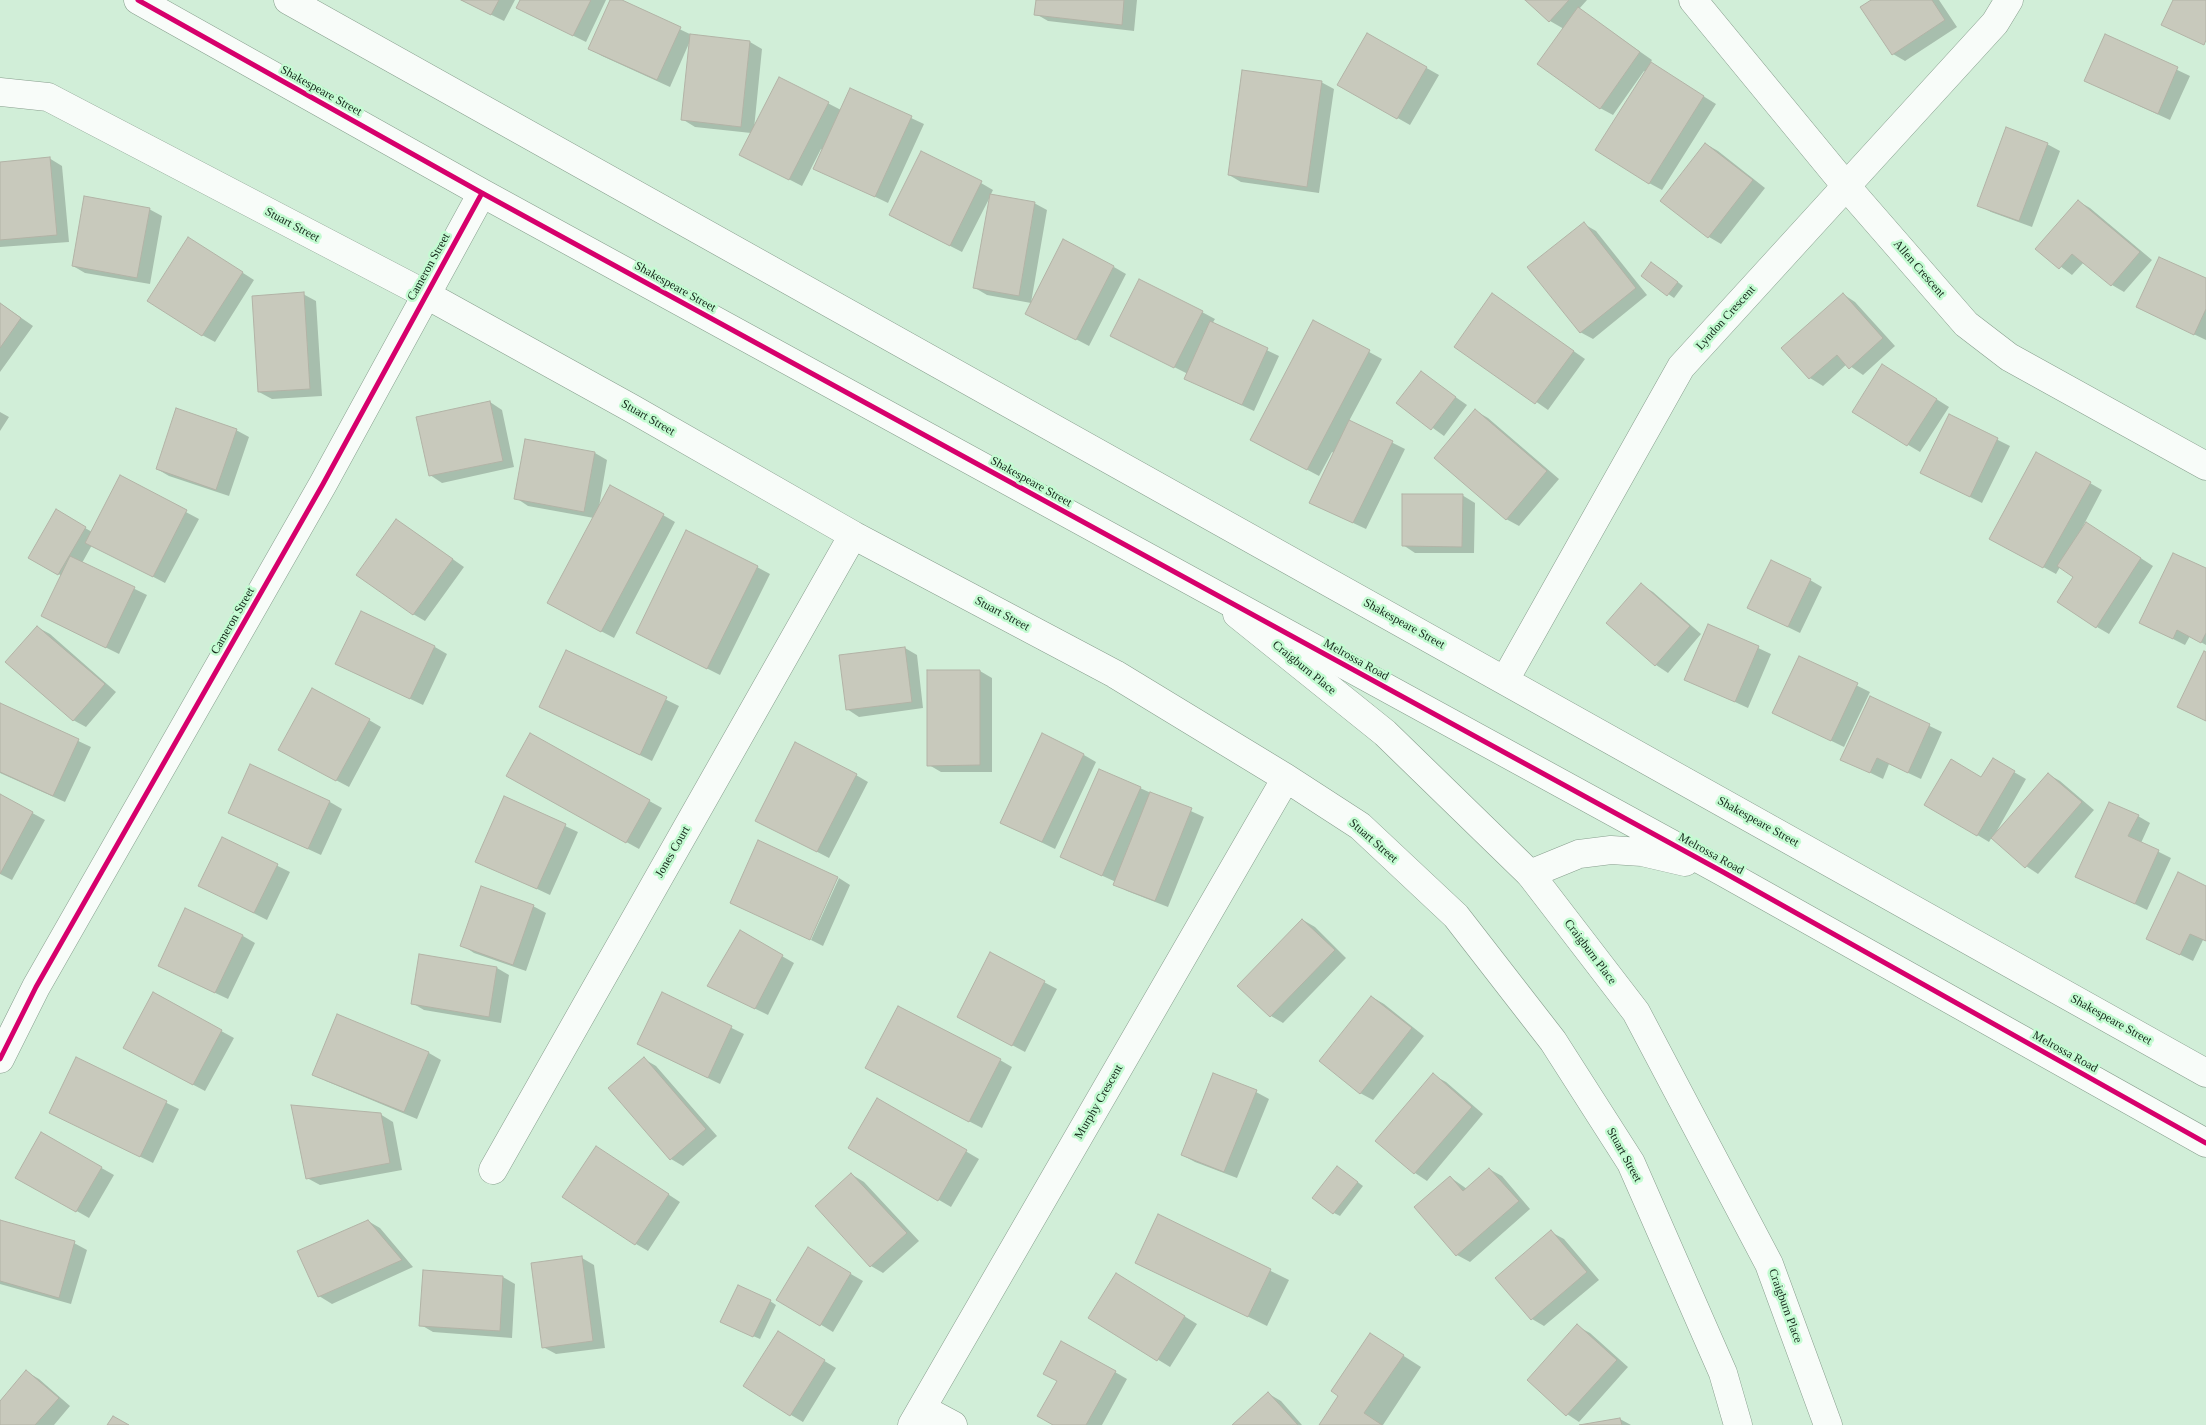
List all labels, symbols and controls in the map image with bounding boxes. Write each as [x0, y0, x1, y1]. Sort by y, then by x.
street label: Shakespeare Street [278, 63, 364, 119]
street label: Stuart Street [262, 205, 322, 245]
street label: Cameron Street [405, 231, 453, 303]
street label: Allen Crescent [1890, 237, 1948, 301]
street label: Shakespeare Street [632, 259, 718, 315]
street label: Lyndon Crescent [1693, 283, 1759, 353]
street label: Stuart Street [619, 397, 677, 439]
street label: Shakespeare Street [988, 454, 1074, 510]
street label: Cameron Street [208, 585, 258, 657]
street label: Stuart Street [972, 594, 1032, 634]
street label: Shakespeare Street [1361, 596, 1447, 652]
street label: Melrossa Road [1321, 636, 1391, 684]
street label: Craigburn Place [1269, 638, 1339, 698]
street label: Shakespeare Street [1715, 794, 1801, 850]
street label: Stuart Street [1346, 816, 1400, 866]
street label: Jones Court [653, 824, 693, 880]
street label: Melrossa Road [1676, 830, 1746, 878]
street label: Craigburn Place [1561, 917, 1619, 987]
street label: Shakespeare Street [2068, 992, 2154, 1048]
street label: Melrossa Road [2030, 1028, 2100, 1076]
street label: Murphy Crescent [1072, 1062, 1126, 1142]
street label: Stuart Street [1603, 1125, 1645, 1185]
street label: Craigburn Place [1765, 1267, 1805, 1345]

